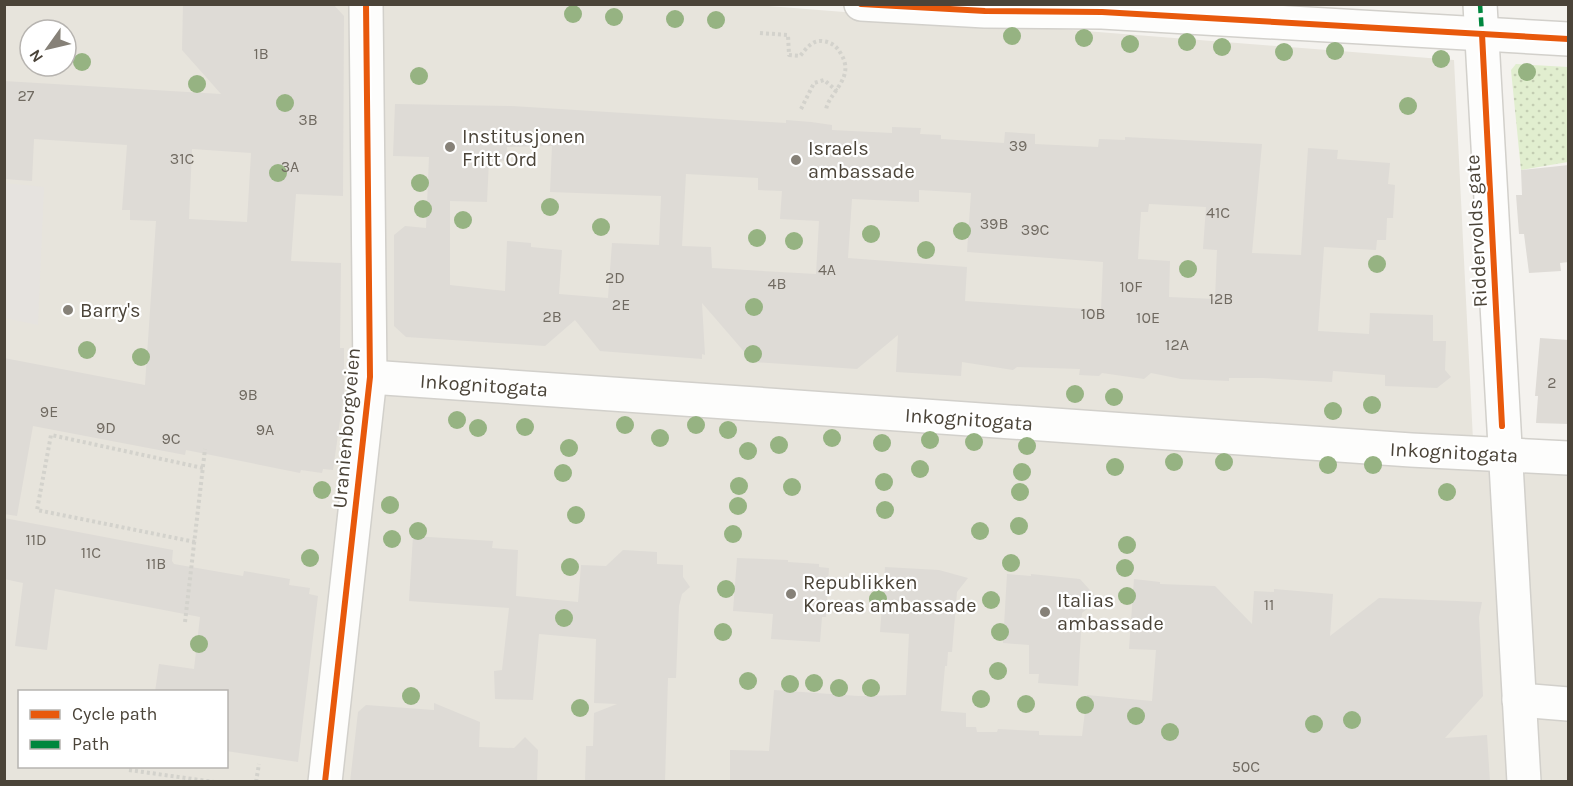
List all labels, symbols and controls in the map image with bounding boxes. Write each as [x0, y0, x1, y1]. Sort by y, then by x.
north arrow [18, 18, 78, 78]
house number: 1B [253, 44, 269, 63]
text: N [25, 46, 47, 66]
house number: 27 [18, 86, 35, 105]
house number: 3B [298, 110, 318, 129]
place label: Institusjonen Fritt Ord [462, 125, 585, 171]
house number: 39 [1009, 136, 1027, 155]
place label: Israels ambassade [808, 137, 915, 183]
marker: Institusjonen Fritt Ord [443, 140, 457, 154]
house number: 31C [170, 149, 194, 168]
marker: Israels ambassade [789, 153, 803, 167]
street label: Riddervolds gate [1461, 154, 1492, 308]
house number: 3A [281, 157, 299, 176]
house number: 41C [1206, 203, 1230, 222]
house number: 39B [980, 214, 1008, 233]
house number: 39C [1021, 220, 1049, 239]
house number: 4A [818, 260, 836, 279]
house number: 2D [605, 268, 625, 287]
house number: 4B [768, 274, 786, 293]
house number: 10F [1119, 277, 1143, 296]
house number: 12B [1209, 289, 1233, 308]
house number: 2E [612, 295, 630, 314]
place label: Barry's [80, 299, 140, 322]
marker: Barry's [61, 303, 75, 317]
house number: 10B [1081, 304, 1105, 323]
house number: 2B [542, 307, 562, 326]
house number: 10E [1136, 308, 1160, 327]
house number: 12A [1165, 335, 1189, 354]
street label: Uranienborgveien [328, 347, 365, 509]
street label: Inkognitogata [419, 370, 549, 401]
house number: 2 [1547, 373, 1557, 392]
house number: 9B [238, 385, 258, 404]
house number: 9E [40, 402, 58, 421]
street label: Inkognitogata [904, 404, 1034, 435]
house number: 9D [96, 418, 116, 437]
house number: 9A [256, 420, 274, 439]
house number: 9C [161, 429, 181, 448]
street label: Inkognitogata [1389, 438, 1519, 467]
house number: 11D [25, 530, 47, 549]
house number: 11C [81, 543, 101, 562]
house number: 11B [146, 554, 166, 573]
place label: Republikken Koreas ambassade [803, 571, 977, 617]
marker: Republikken Koreas ambassade [784, 587, 798, 601]
place label: Italias ambassade [1057, 589, 1164, 635]
house number: 11 [1264, 595, 1274, 614]
marker: Italias ambassade [1038, 605, 1052, 619]
legend [18, 690, 228, 768]
text: Cycle path [72, 703, 157, 725]
text: Path [72, 733, 110, 755]
house number: 50C [1232, 757, 1260, 776]

